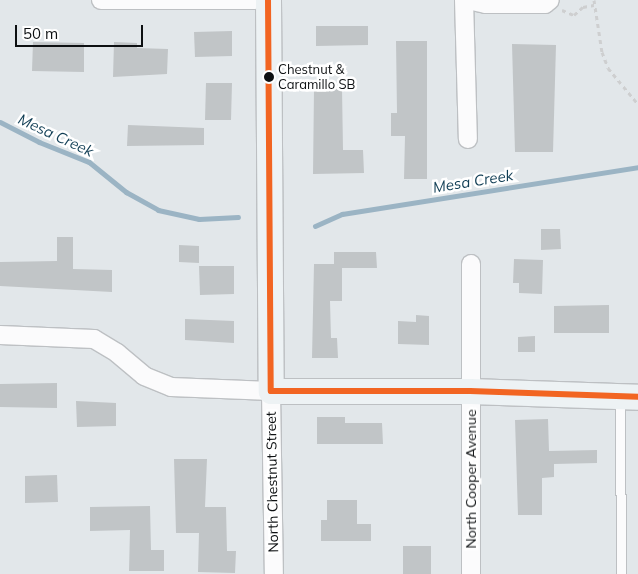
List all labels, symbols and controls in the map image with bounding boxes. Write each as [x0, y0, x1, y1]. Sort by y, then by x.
scale bar [18, 15, 145, 47]
text: 50 m [23, 24, 58, 43]
place label: Chestnut & Caramillo SB [278, 62, 355, 93]
marker: Chestnut & Caramillo SB [264, 72, 274, 82]
water label: Mesa Creek [15, 110, 97, 160]
water label: Mesa Creek [432, 166, 514, 196]
street label: North Cooper Avenue [463, 409, 479, 549]
street label: North Chestnut Street [262, 411, 282, 553]

